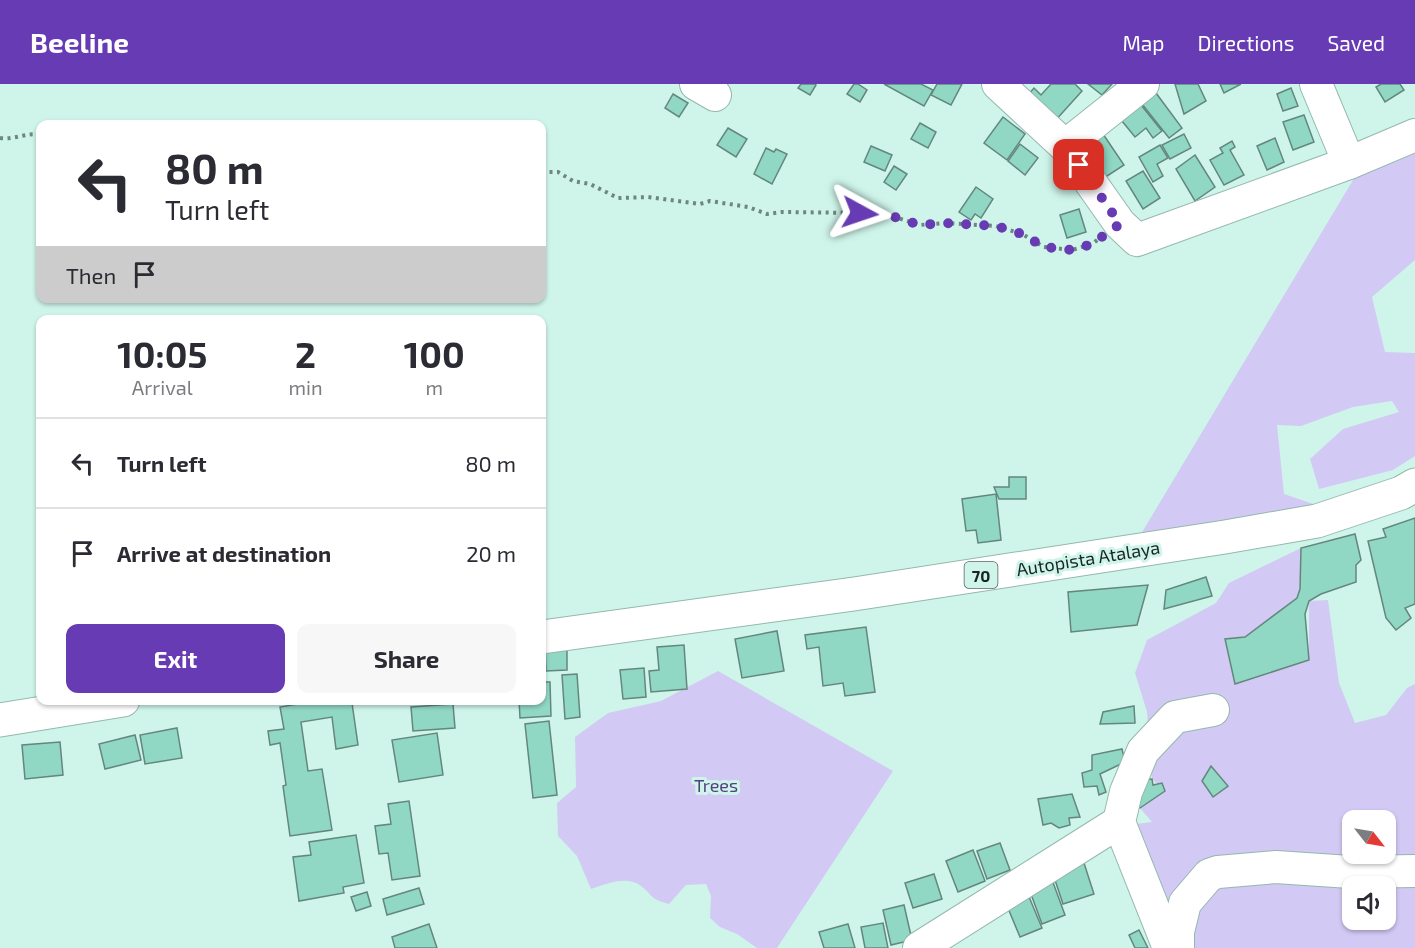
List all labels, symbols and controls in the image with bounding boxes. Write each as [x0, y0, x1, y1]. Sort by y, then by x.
text: Beeline [30, 25, 129, 59]
text: Map [1122, 30, 1165, 55]
text: Directions [1198, 30, 1294, 55]
text: Saved [1327, 30, 1385, 55]
pin [1053, 139, 1104, 190]
text: 80 m [165, 142, 264, 192]
icon: left [66, 144, 144, 222]
icon: arrive [1062, 148, 1095, 181]
position arrow [828, 181, 892, 245]
text: Turn left [165, 193, 269, 225]
icon: arrive [128, 258, 161, 291]
text: Then [66, 262, 116, 288]
text: 10:05 [117, 332, 207, 375]
text: 2 [295, 332, 316, 375]
text: 100 [404, 332, 465, 375]
text: Arrival [132, 375, 193, 399]
text: min [288, 375, 323, 399]
text: m [426, 375, 443, 399]
icon: left [66, 447, 99, 480]
text: Turn left [117, 450, 206, 476]
text: 80 m [465, 450, 516, 476]
street label: Autopista Atalaya [1015, 536, 1161, 580]
icon: arrive [66, 537, 99, 570]
text: Arrive at destination [117, 540, 331, 566]
text: 20 m [466, 540, 516, 566]
road number: 70 [964, 562, 998, 588]
button: Exit [66, 624, 285, 693]
button: Share [297, 624, 516, 693]
park label: Trees [694, 774, 738, 796]
north arrow [1342, 810, 1396, 864]
map controls [1342, 810, 1396, 930]
button: sound [1342, 876, 1396, 930]

